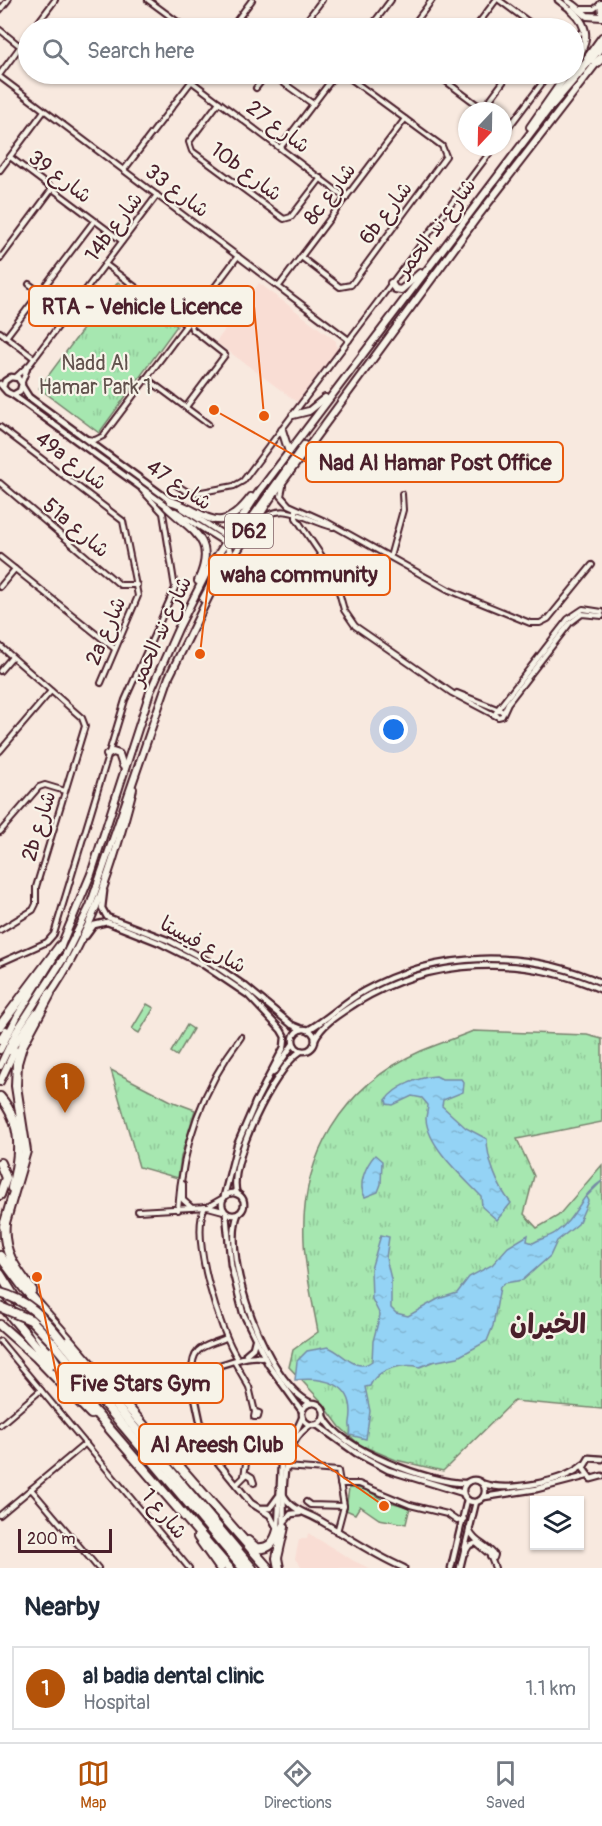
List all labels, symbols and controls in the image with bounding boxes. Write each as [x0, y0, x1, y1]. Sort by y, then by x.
search box [18, 18, 584, 84]
icon: search [39, 35, 72, 68]
text: Search here [87, 37, 194, 65]
street label: شارع 27 [240, 94, 315, 161]
north arrow [458, 102, 512, 156]
street label: 10b شارع [204, 136, 287, 209]
street label: شارع 39 [22, 144, 97, 210]
street label: 8c شارع [298, 157, 363, 231]
street label: شارع 33 [139, 158, 214, 225]
street label: شارع ند الحمر [389, 173, 483, 285]
street label: 6b شارع [353, 176, 419, 251]
street label: 14b شارع [79, 187, 150, 268]
callout: RTA - Vehicle Licence [29, 286, 254, 326]
text: RTA - Vehicle Licence [42, 293, 243, 321]
park label: Nadd Al Hamar Park 1 [38, 350, 152, 401]
street label: 49a شارع [29, 425, 112, 497]
callout: Nad Al Hamar Post Office [306, 442, 563, 482]
text: Nad Al Hamar Post Office [318, 449, 553, 477]
street label: شارع 47 [141, 453, 217, 518]
street label: 51a شارع [36, 492, 115, 565]
road number: D62 [225, 514, 273, 548]
callout: waha community [209, 555, 390, 595]
text: waha community [220, 561, 378, 589]
street label: شارع ند الحمر [123, 572, 199, 692]
street label: 2a شارع [80, 593, 133, 670]
your location [379, 715, 408, 744]
street label: 2b شارع [16, 788, 63, 865]
street label: شارع فيستا [155, 910, 251, 981]
pin: 1 [46, 1064, 84, 1113]
district label: الخيران [510, 1308, 586, 1341]
callout: Five Stars Gym [58, 1363, 223, 1403]
text: Five Stars Gym [69, 1370, 211, 1398]
callout: Al Areesh Club [139, 1424, 296, 1464]
text: Al Areesh Club [150, 1431, 284, 1459]
street label: شارع 1 [134, 1483, 193, 1546]
map controls [530, 1496, 584, 1550]
button: layers [530, 1496, 584, 1550]
scale bar [18, 1526, 112, 1554]
text: 200 m [27, 1529, 75, 1549]
text: Nearby [24, 1591, 100, 1623]
text: al badia dental clinic [83, 1662, 264, 1690]
text: 1 [42, 1676, 49, 1701]
text: 1.1 km [526, 1676, 576, 1701]
text: Hospital [83, 1690, 150, 1715]
tab: Map [77, 1757, 110, 1813]
tab: Directions [264, 1757, 332, 1813]
tab: Saved [485, 1757, 525, 1813]

